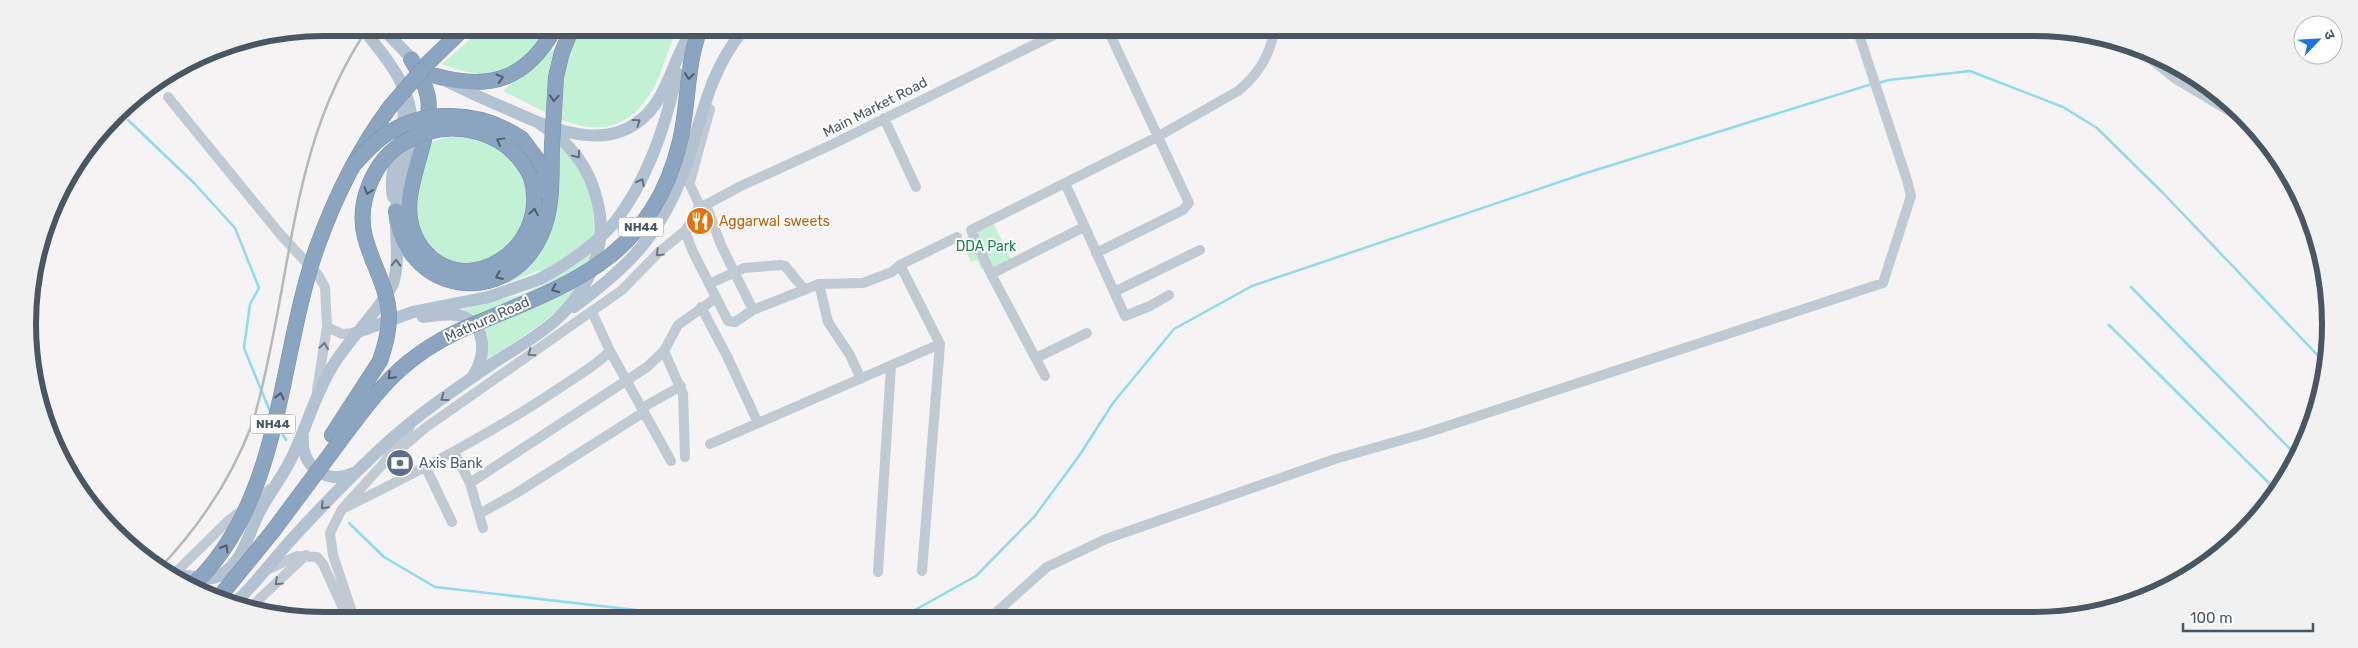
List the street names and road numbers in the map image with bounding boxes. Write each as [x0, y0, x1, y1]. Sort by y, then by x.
street label: Main Market Road [820, 74, 930, 141]
road number: NH44 [618, 218, 664, 236]
street label: Mathura Road [442, 293, 532, 346]
road number: NH44 [250, 414, 296, 434]

